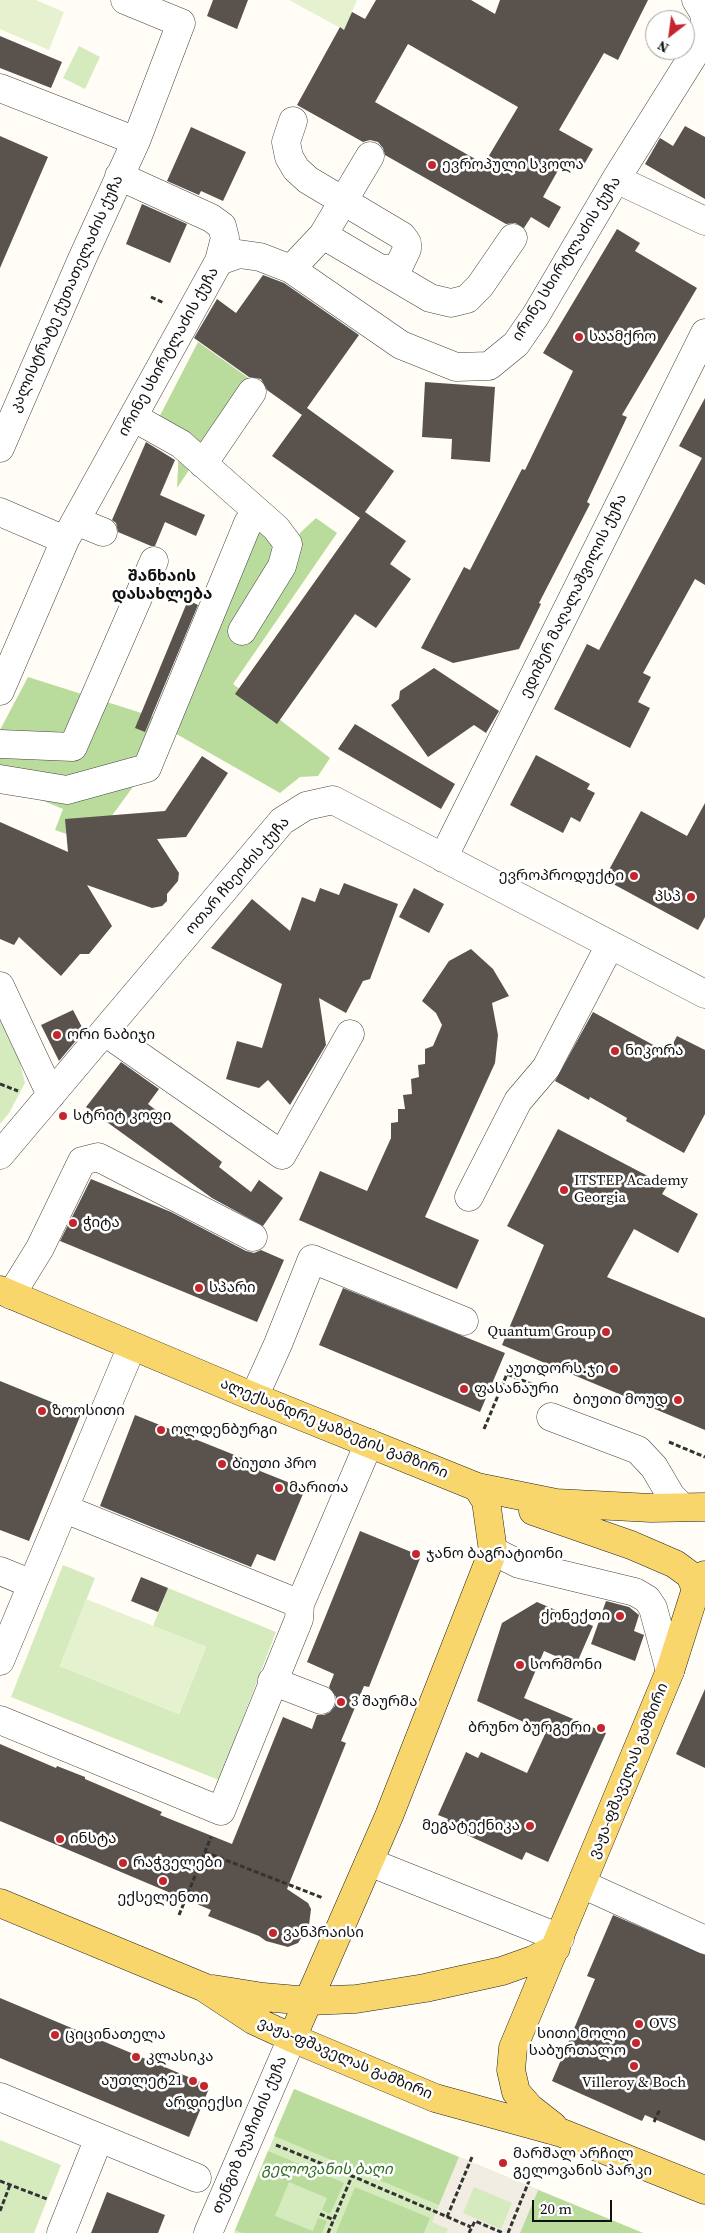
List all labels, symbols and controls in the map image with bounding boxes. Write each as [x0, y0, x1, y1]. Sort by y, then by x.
north arrow [645, 10, 695, 60]
text: N [654, 36, 672, 58]
place label: ევროპული სკოლა [442, 156, 584, 174]
marker: ევროპული სკოლა [426, 159, 438, 171]
street label: კალისტრატე ქუთათელაძის ქუჩა [6, 173, 128, 415]
street label: ირინე სხირტლაძის ქუჩა [509, 173, 625, 345]
street label: ირინე სხირტლაძის ქუჩა [115, 264, 223, 440]
place label: საამქრო [589, 328, 656, 346]
marker: საამქრო [573, 331, 585, 343]
street label: ედიშერ მაღალაშვილის ქუჩა [517, 491, 631, 701]
district label: შანხაის დასახლება [112, 567, 212, 605]
street label: ოთარ ჩხეიძის ქუჩა [182, 814, 294, 938]
place label: ევროპროდუქტი [499, 867, 624, 885]
marker: ევროპროდუქტი [628, 870, 640, 882]
place label: პსპ [655, 888, 681, 906]
marker: პსპ [685, 891, 697, 903]
place label: ორი ნაბიჯი [67, 1026, 155, 1044]
marker: ორი ნაბიჯი [51, 1029, 63, 1041]
place label: ნიკორა [625, 1042, 683, 1060]
marker: ნიკორა [609, 1045, 621, 1057]
place label: სტრიტ კოფი [73, 1107, 171, 1125]
marker: სტრიტ კოფი [57, 1110, 69, 1122]
place label: ITSTEP Academy Georgia [574, 1172, 688, 1207]
marker: ITSTEP Academy Georgia [558, 1184, 570, 1196]
place label: ჭიტა [83, 1214, 120, 1232]
marker: ჭიტა [67, 1217, 79, 1229]
place label: სპარი [209, 1279, 256, 1297]
marker: სპარი [193, 1282, 205, 1294]
place label: Quantum Group [488, 1323, 596, 1341]
marker: Quantum Group [600, 1326, 612, 1338]
place label: აუთდორს.ჯი [506, 1360, 604, 1378]
marker: აუთდორს.ჯი [608, 1363, 620, 1375]
street label: ალექსანდრე ყაზბეგის გამზირი [217, 1375, 451, 1483]
place label: ფასანაური [474, 1380, 559, 1398]
marker: ფასანაური [458, 1383, 470, 1395]
place label: ბიუთი მოუდ [573, 1391, 668, 1409]
marker: ბიუთი მოუდ [672, 1394, 684, 1406]
place label: ზოოსითი [52, 1402, 125, 1420]
marker: ზოოსითი [36, 1405, 48, 1417]
place label: ოლდენბურგი [171, 1421, 277, 1439]
marker: ოლდენბურგი [155, 1424, 167, 1436]
place label: ბიუთი პრო [232, 1455, 317, 1473]
marker: ბიუთი პრო [216, 1458, 228, 1470]
place label: მარითა [289, 1479, 348, 1497]
marker: მარითა [273, 1482, 285, 1494]
place label: ჯანო ბაგრატიონი [426, 1545, 563, 1563]
marker: ჯანო ბაგრატიონი [410, 1548, 422, 1560]
place label: ქონექთი [541, 1607, 610, 1625]
marker: ქონექთი [614, 1610, 626, 1622]
place label: სორმონი [530, 1656, 602, 1674]
marker: სორმონი [514, 1659, 526, 1671]
street label: ვაჟა-ფშაველას გამზირი [585, 1681, 673, 1861]
place label: 3 შაურმა [351, 1693, 417, 1711]
marker: 3 შაურმა [335, 1696, 347, 1708]
place label: ბრუნო ბურგერი [468, 1719, 591, 1737]
marker: ბრუნო ბურგერი [595, 1722, 607, 1734]
place label: მეგატექნიკა [422, 1817, 520, 1835]
marker: მეგატექნიკა [524, 1820, 536, 1832]
place label: ინსტა [70, 1830, 117, 1848]
marker: ინსტა [54, 1833, 66, 1845]
place label: რაჭველები [133, 1854, 222, 1872]
marker: რაჭველები [117, 1857, 129, 1869]
marker: ექსელენთი [157, 1875, 169, 1887]
place label: ექსელენთი [118, 1889, 208, 1907]
place label: ვანპრაისი [283, 1924, 364, 1942]
marker: ვანპრაისი [267, 1927, 279, 1939]
street label: ვაჟა-ფშაველას გამზირი [255, 2014, 435, 2104]
place label: OVS [649, 2015, 676, 2033]
marker: OVS [633, 2018, 645, 2030]
place label: სითი მოლი საბურთალო [529, 2025, 626, 2060]
place label: ციცინათელა [65, 2026, 166, 2044]
marker: ციცინათელა [49, 2029, 61, 2041]
marker: სითი მოლი საბურთალო [630, 2037, 642, 2049]
place label: კლასიკა [146, 2048, 213, 2066]
marker: კლასიკა [130, 2051, 142, 2063]
street label: თენგიზ ბუაჩიძის ქუჩა [209, 2054, 291, 2216]
marker: Villeroy & Boch [628, 2060, 640, 2072]
place label: აუთლეტ21 [101, 2072, 183, 2090]
place label: Villeroy & Boch [582, 2074, 686, 2092]
marker: აუთლეტ21 [187, 2075, 199, 2087]
marker: არდიექსი [198, 2080, 210, 2092]
place label: არდიექსი [165, 2094, 243, 2112]
place label: მარშალ არჩილ გელოვანის პარკი [513, 2145, 652, 2180]
marker: მარშალ არჩილ გელოვანის პარკი [497, 2157, 509, 2169]
park label: გელოვანის ბაღი [261, 2161, 393, 2179]
scale bar [535, 2190, 615, 2222]
text: 20 m [540, 2198, 572, 2219]

